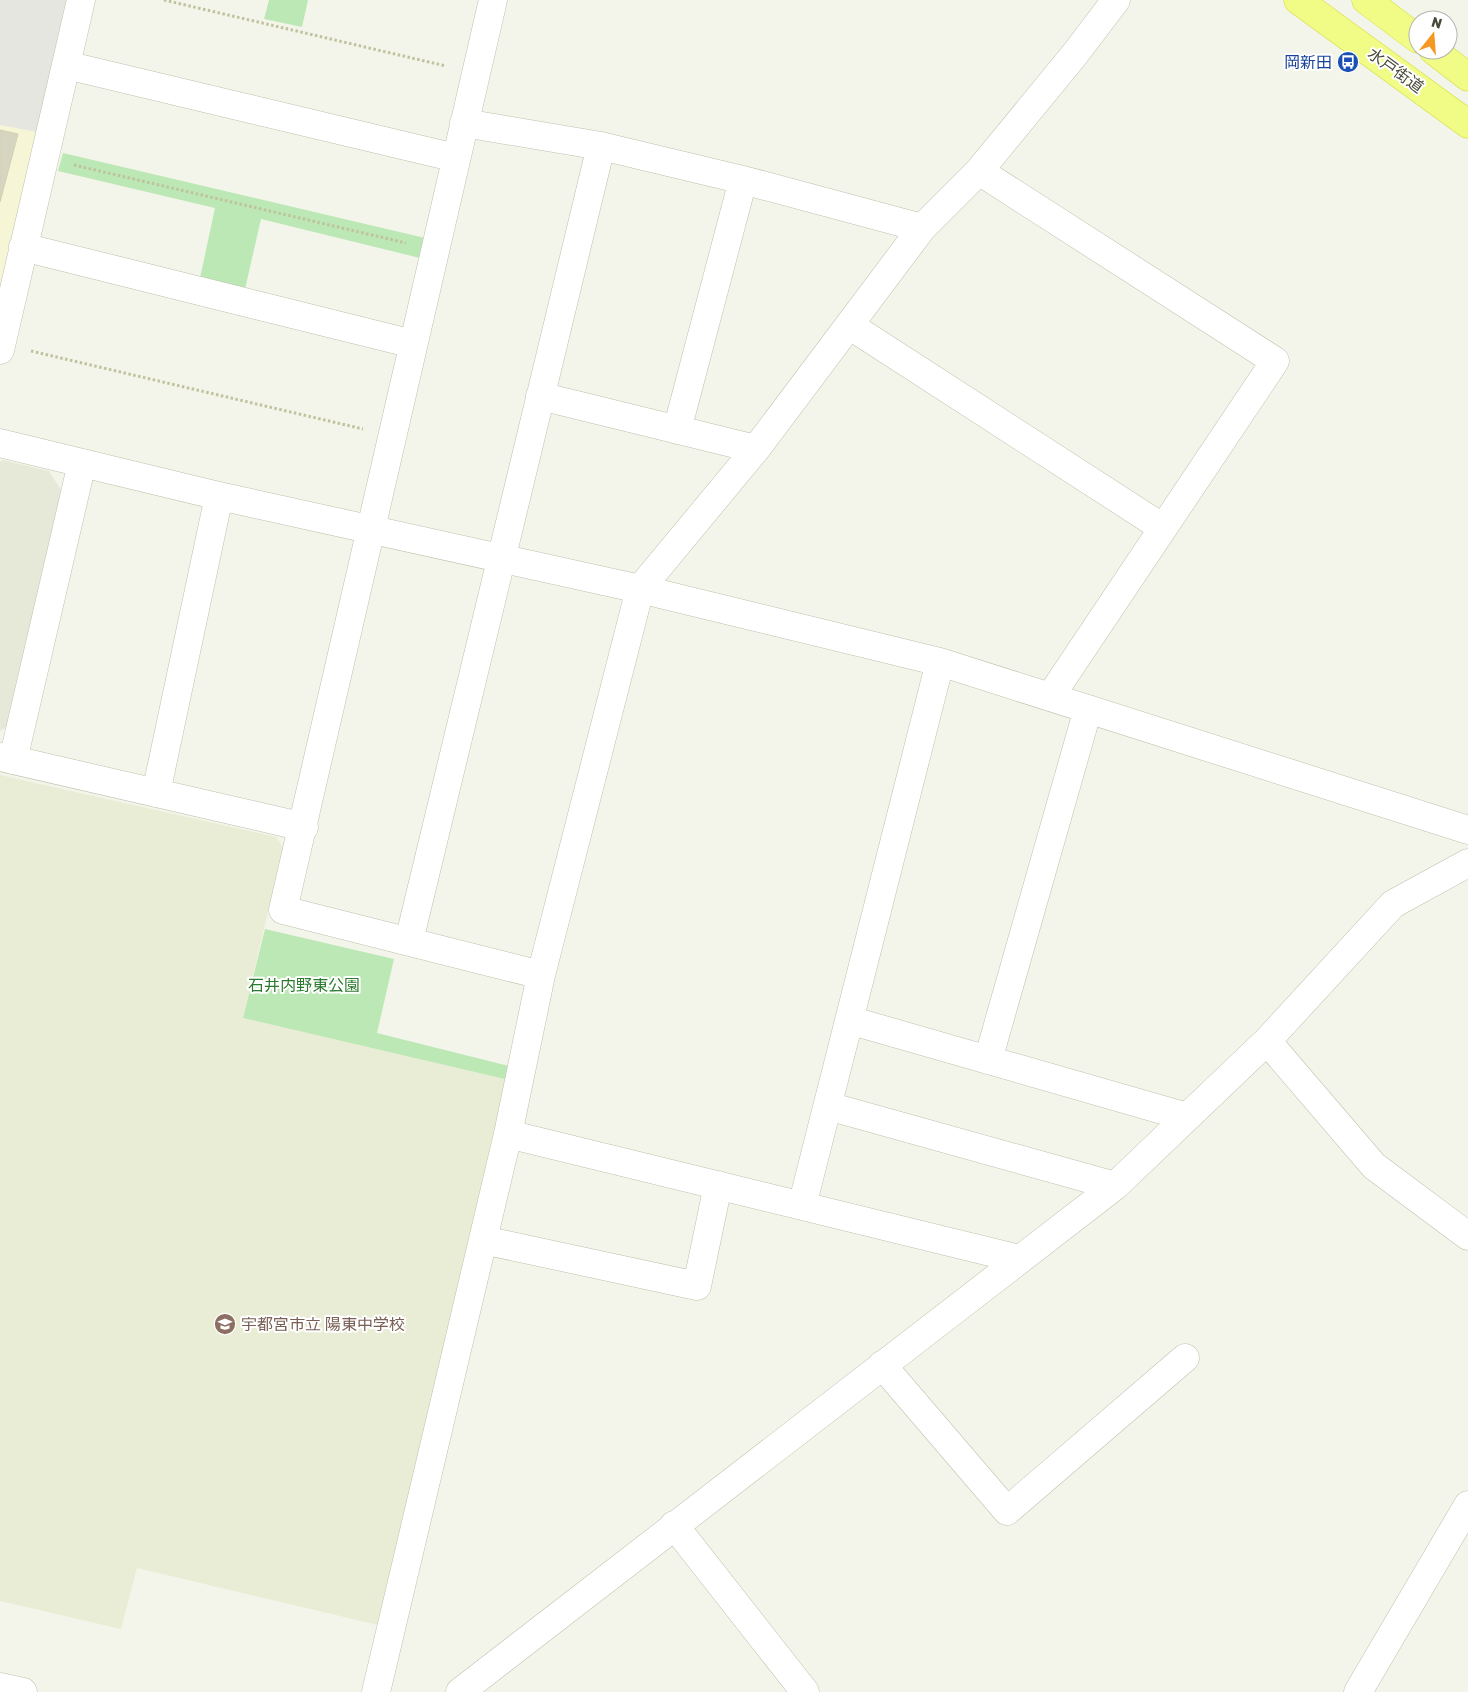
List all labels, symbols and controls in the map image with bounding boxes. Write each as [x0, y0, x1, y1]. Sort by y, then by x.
north arrow [1408, 10, 1458, 60]
text: N [1429, 13, 1444, 33]
street label: 水戸街道 [1364, 44, 1427, 97]
bus stop icon: 岡新田 [1336, 50, 1360, 74]
place label: 岡新田 [1284, 53, 1332, 72]
park label: 石井内野東公園 [248, 976, 360, 995]
school or university icon: 宇都宮市立 陽東中学校 [213, 1312, 237, 1336]
place label: 宇都宮市立 陽東中学校 [241, 1315, 405, 1334]

